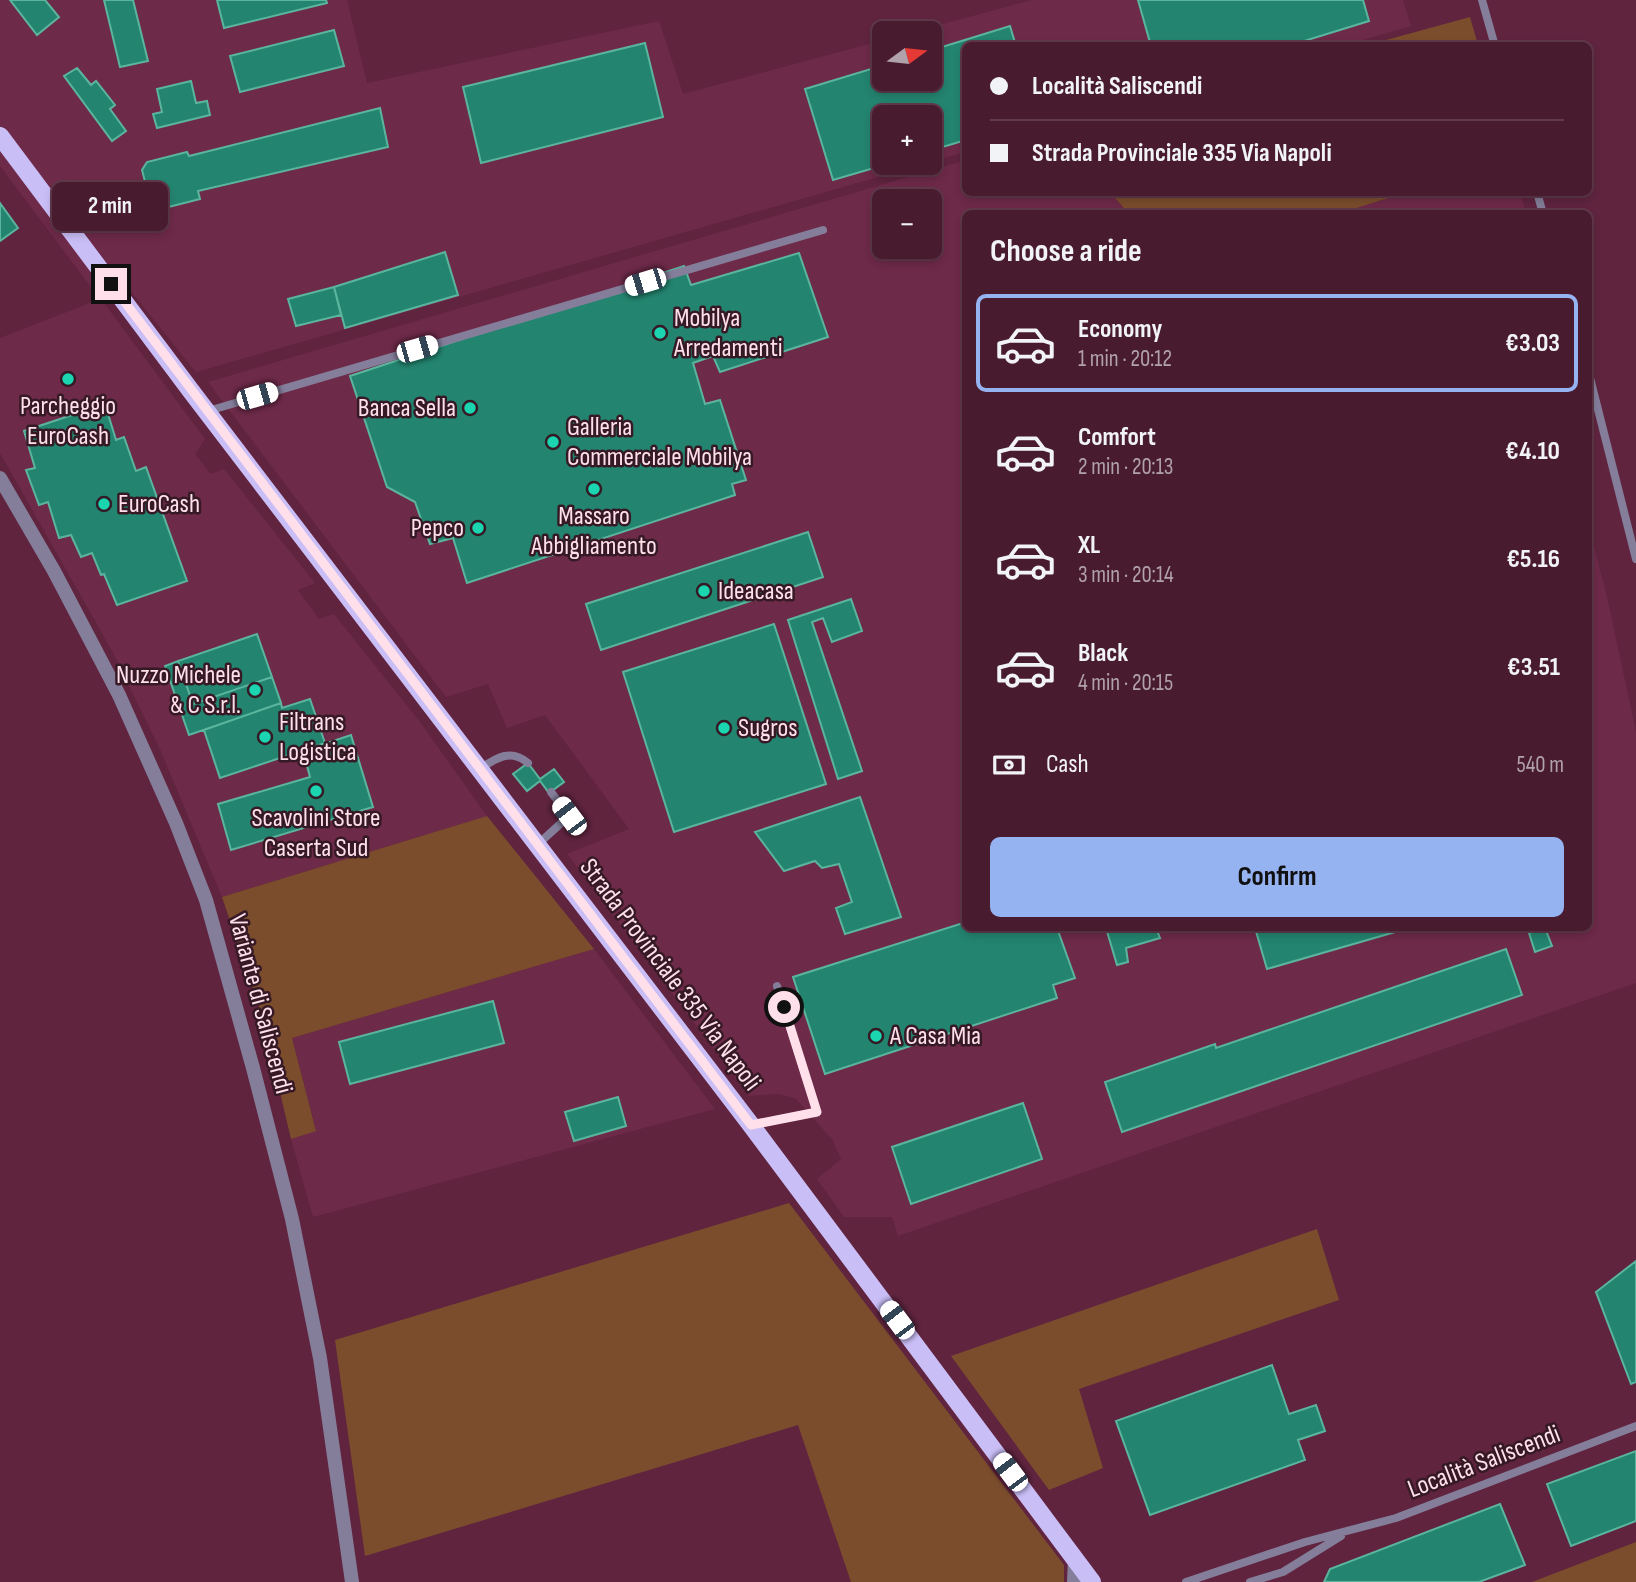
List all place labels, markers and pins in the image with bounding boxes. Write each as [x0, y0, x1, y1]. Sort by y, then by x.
place label: Mobilya Arredamenti [673, 303, 783, 364]
marker: Mobilya Arredamenti [652, 325, 668, 341]
marker: Parcheggio EuroCash [60, 371, 76, 387]
place label: Parcheggio EuroCash [20, 391, 116, 452]
place label: Banca Sella [358, 393, 456, 424]
marker: Banca Sella [462, 400, 478, 416]
place label: Galleria Commerciale Mobilya [567, 412, 752, 473]
marker: Galleria Commerciale Mobilya [545, 434, 561, 450]
marker: Massaro Abbigliamento [586, 481, 602, 497]
place label: EuroCash [118, 489, 200, 520]
marker: EuroCash [96, 496, 112, 512]
place label: Massaro Abbigliamento [530, 501, 657, 562]
place label: Pepco [411, 513, 464, 544]
marker: Pepco [470, 520, 486, 536]
place label: Ideacasa [718, 576, 794, 607]
marker: Ideacasa [696, 583, 712, 599]
place label: Nuzzo Michele & C S.r.l. [116, 660, 241, 721]
marker: Nuzzo Michele & C S.r.l. [247, 682, 263, 698]
place label: Filtrans Logistica [279, 707, 356, 768]
place label: Sugros [738, 713, 798, 744]
marker: Sugros [716, 720, 732, 736]
marker: Filtrans Logistica [257, 729, 273, 745]
marker: Scavolini Store Caserta Sud [308, 783, 324, 799]
place label: Scavolini Store Caserta Sud [251, 803, 381, 864]
place label: A Casa Mia [889, 1021, 981, 1052]
marker: A Casa Mia [868, 1028, 884, 1044]

